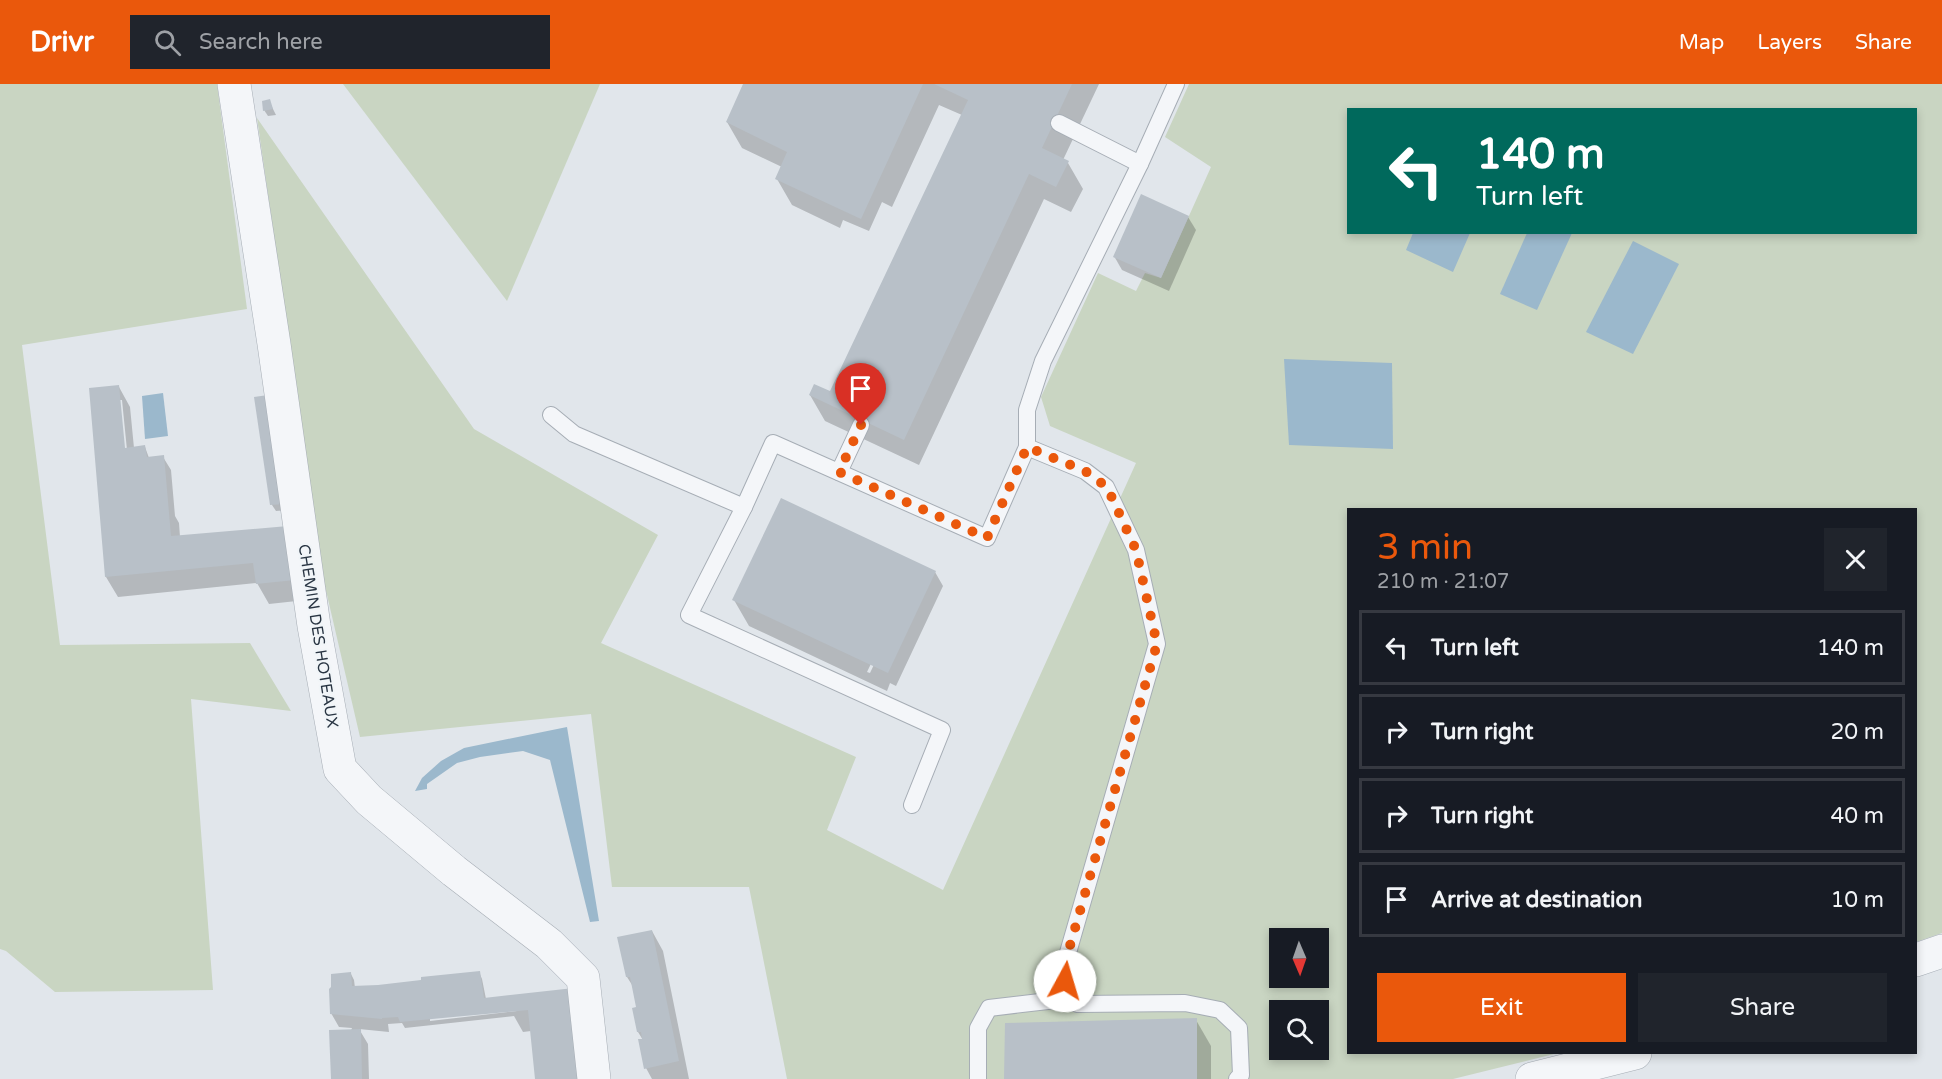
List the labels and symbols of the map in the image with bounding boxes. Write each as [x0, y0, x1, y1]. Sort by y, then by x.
pin [835, 363, 886, 425]
street label: CHEMIN DES HOTEAUX [294, 543, 342, 730]
north arrow [1269, 928, 1329, 988]
position arrow [1033, 949, 1097, 1013]

